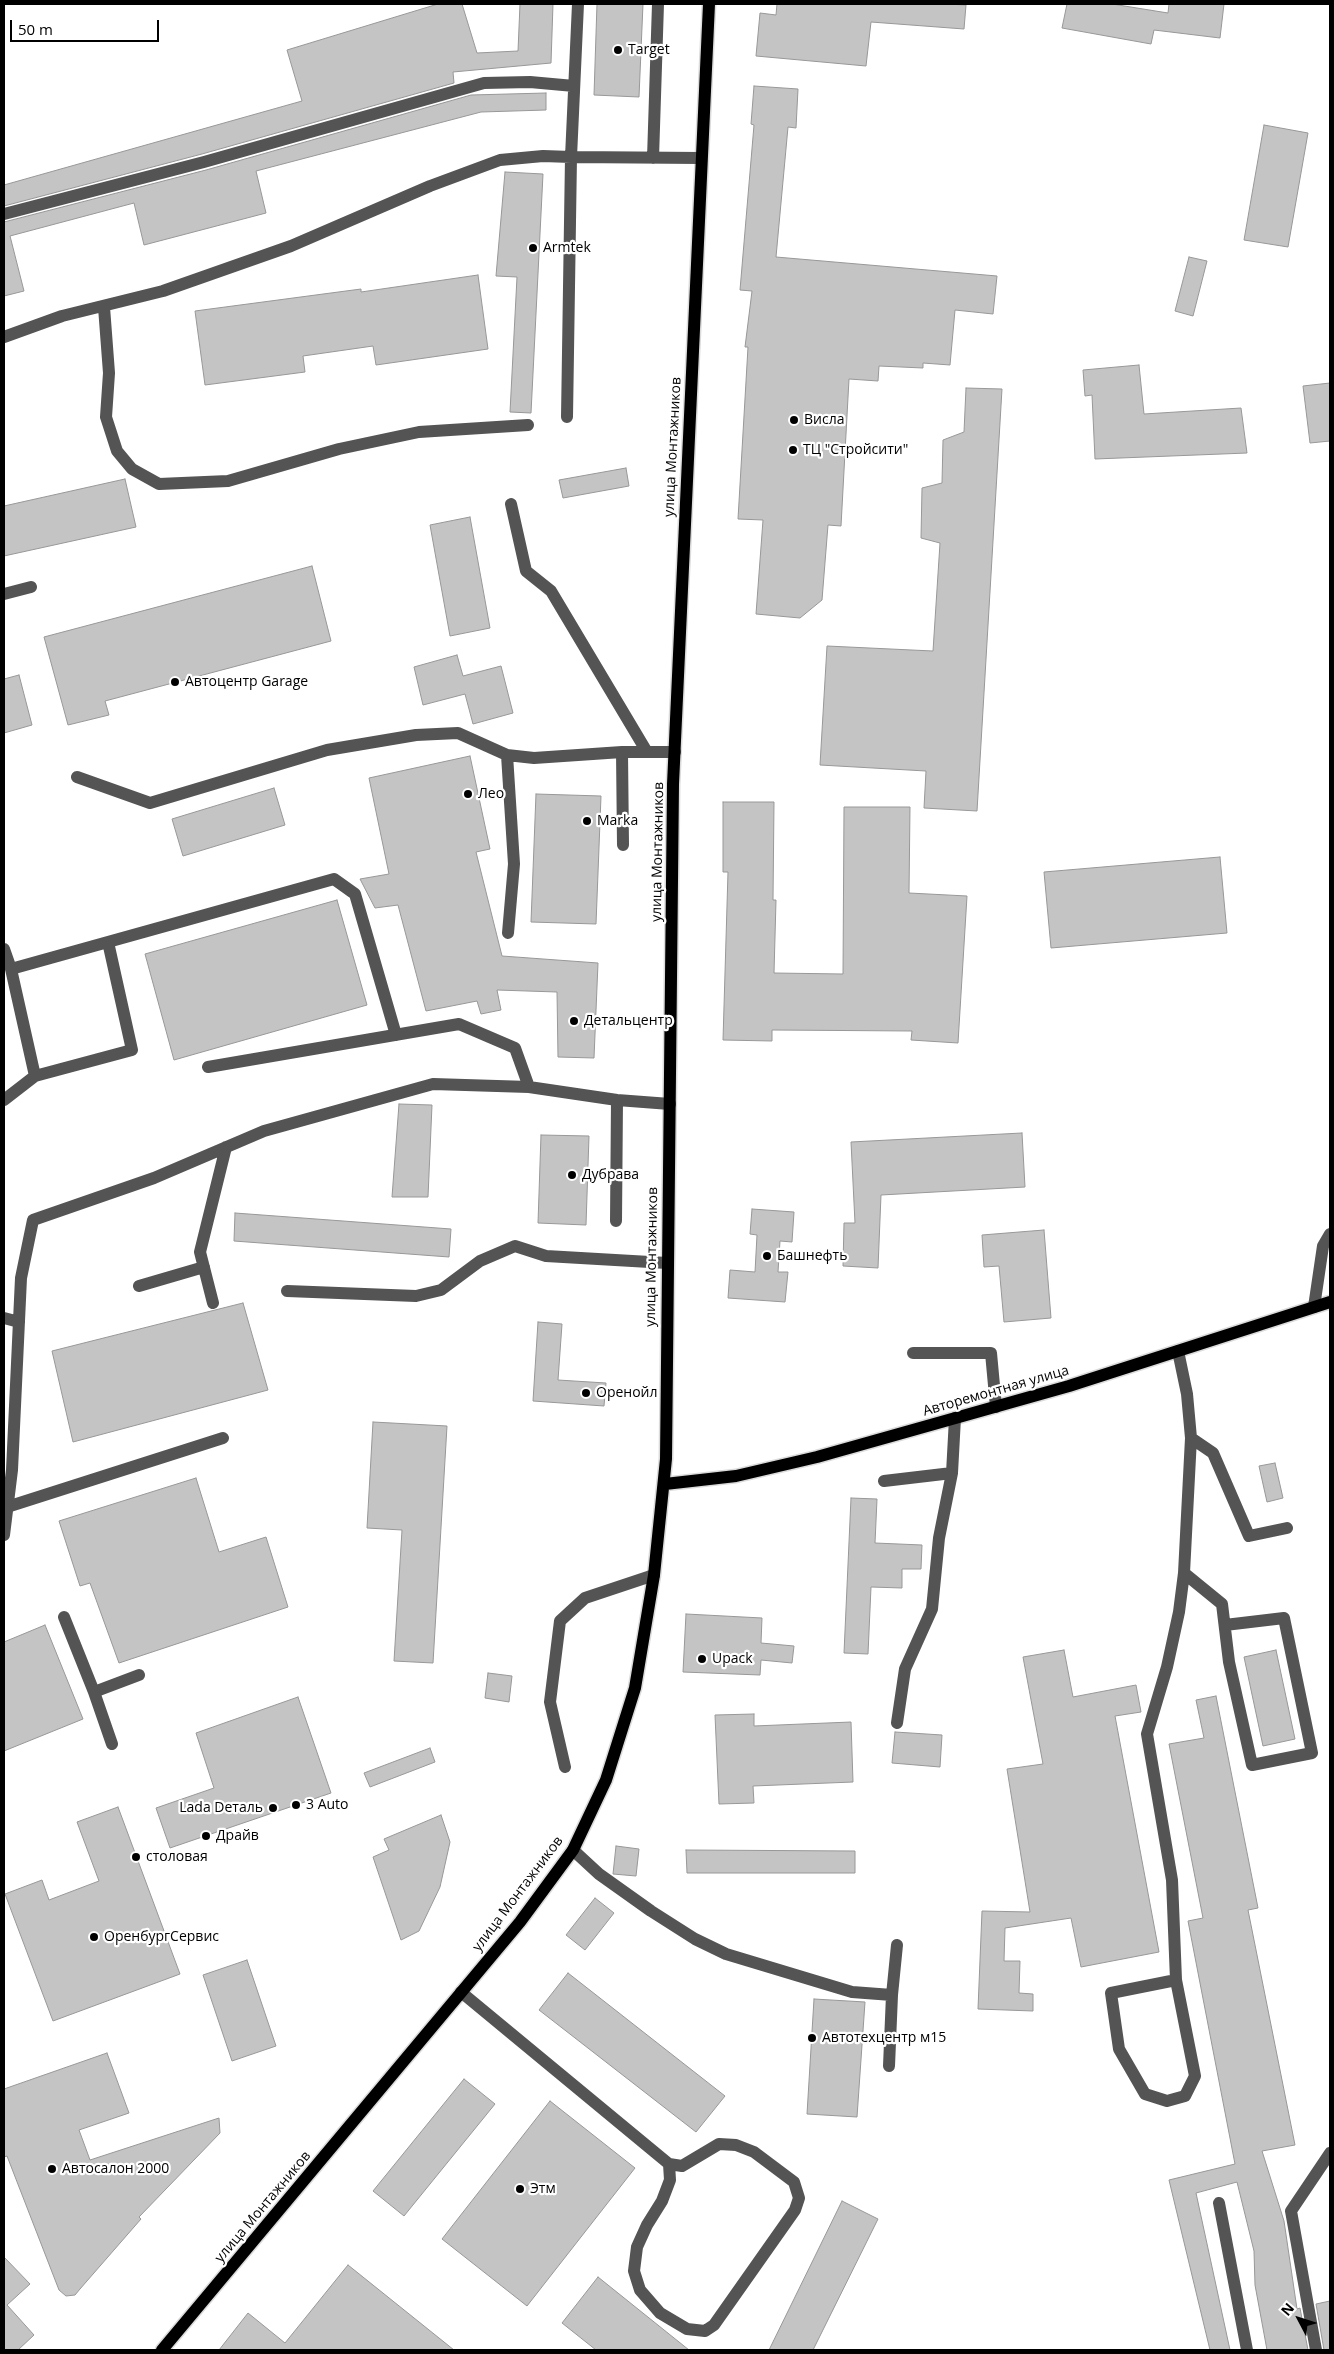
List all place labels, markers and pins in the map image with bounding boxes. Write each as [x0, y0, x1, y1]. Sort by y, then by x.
place label: Target [628, 42, 670, 58]
marker: Target [612, 44, 624, 56]
place label: Armtek [543, 240, 591, 256]
marker: Armtek [527, 242, 539, 254]
place label: Висла [804, 412, 844, 428]
marker: Висла [788, 414, 800, 426]
place label: ТЦ "Стройсити" [803, 442, 908, 458]
marker: ТЦ "Стройсити" [787, 444, 799, 456]
place label: Автоцентр Garage [185, 674, 308, 690]
marker: Автоцентр Garage [169, 676, 181, 688]
place label: Лео [478, 786, 504, 802]
marker: Лео [462, 788, 474, 800]
place label: Marka [597, 813, 638, 829]
marker: Marka [581, 815, 593, 827]
place label: Детальцентр [584, 1013, 673, 1029]
marker: Детальцентр [568, 1015, 580, 1027]
place label: Дубрава [582, 1167, 639, 1183]
marker: Дубрава [566, 1169, 578, 1181]
place label: Башнефть [777, 1248, 847, 1264]
marker: Башнефть [761, 1250, 773, 1262]
place label: Оренойл [596, 1385, 658, 1401]
marker: Оренойл [580, 1387, 592, 1399]
place label: Upack [712, 1651, 753, 1667]
marker: Upack [696, 1653, 708, 1665]
place label: 3 Auto [306, 1797, 348, 1813]
marker: 3 Auto [290, 1799, 302, 1811]
place label: Lada Dеталь [179, 1800, 263, 1816]
marker: Lada Dеталь [267, 1802, 279, 1814]
place label: Драйв [216, 1828, 259, 1844]
marker: Драйв [200, 1830, 212, 1842]
place label: столовая [146, 1849, 208, 1865]
marker: столовая [130, 1851, 142, 1863]
place label: ОренбургСервис [104, 1929, 219, 1945]
marker: ОренбургСервис [88, 1931, 100, 1943]
place label: Автотехцентр м15 [822, 2030, 946, 2046]
marker: Автотехцентр м15 [806, 2032, 818, 2044]
place label: Автосалон 2000 [62, 2161, 169, 2177]
marker: Автосалон 2000 [46, 2163, 58, 2175]
place label: Этм [530, 2181, 556, 2197]
marker: Этм [514, 2183, 526, 2195]

